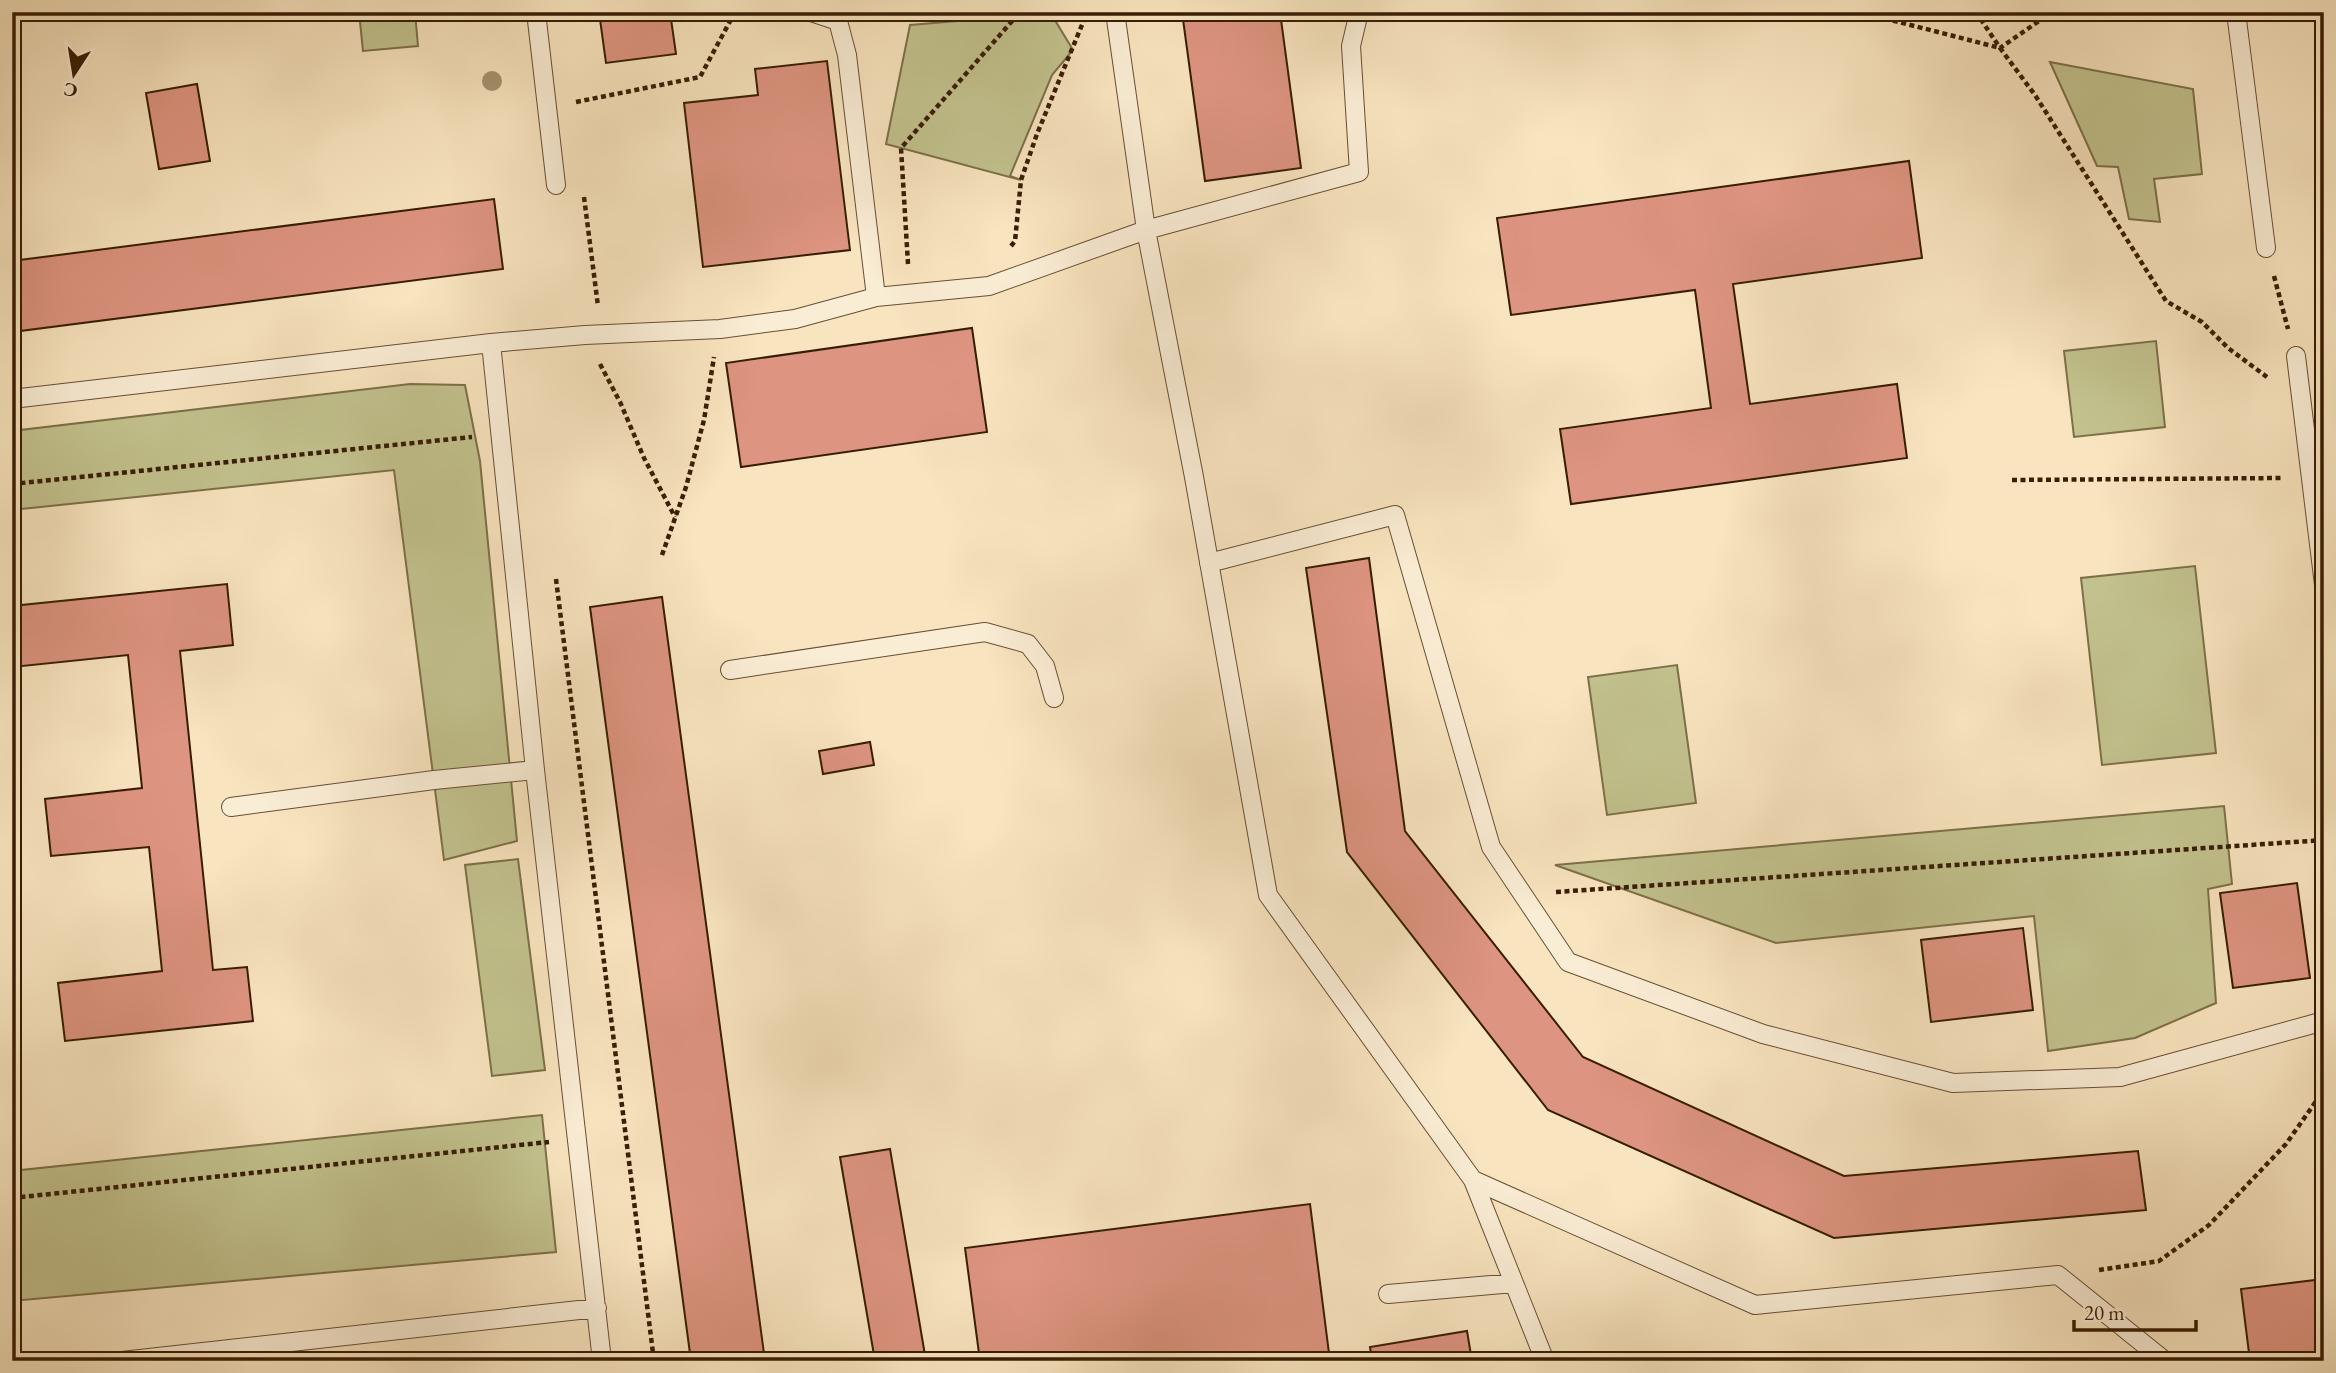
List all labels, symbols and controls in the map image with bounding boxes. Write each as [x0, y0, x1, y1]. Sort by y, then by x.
north arrow [38, 38, 108, 108]
text: С [61, 77, 80, 104]
scale bar [2074, 1289, 2196, 1333]
text: 20 m [2084, 1299, 2125, 1326]

